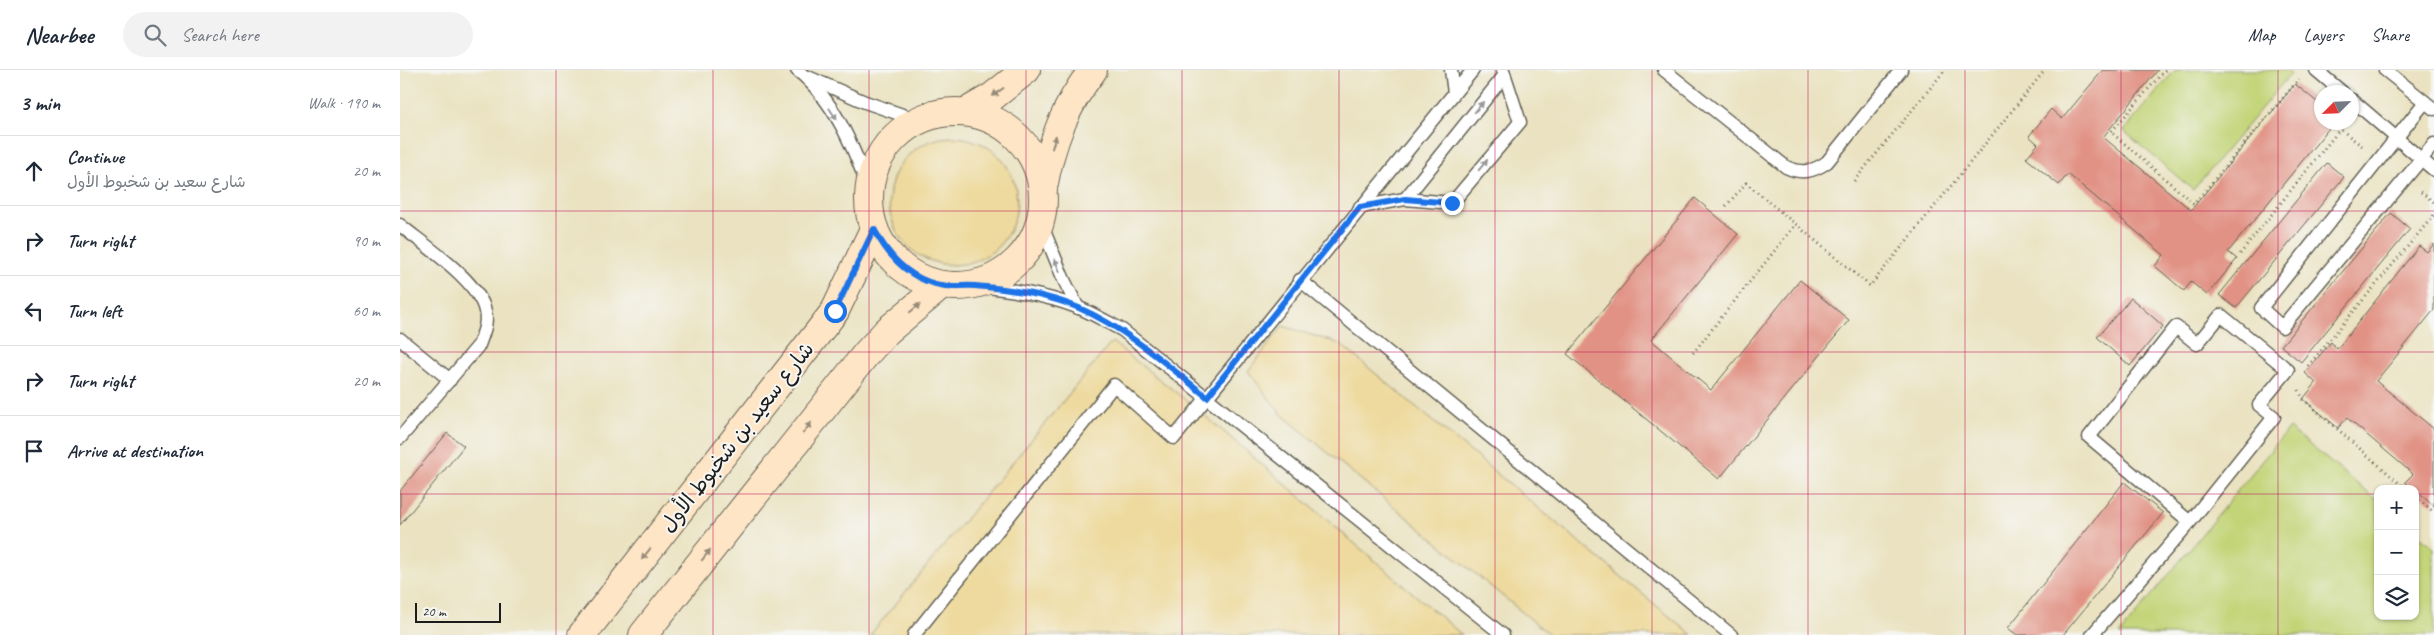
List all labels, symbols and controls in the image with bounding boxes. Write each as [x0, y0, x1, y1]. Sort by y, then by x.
search box [123, 12, 473, 57]
text: Nearbee [25, 20, 93, 50]
icon: search [141, 21, 169, 49]
text: Search here [181, 23, 259, 47]
text: Map [2248, 24, 2276, 46]
text: Layers [2304, 24, 2343, 46]
text: Share [2371, 24, 2409, 46]
north arrow [2314, 85, 2359, 130]
one-way arrow [991, 87, 1005, 97]
text: 3 min [20, 90, 60, 116]
text: Walk · 190 m [308, 93, 380, 113]
one-way arrow [1474, 101, 1485, 114]
one-way arrow [828, 107, 838, 120]
one-way arrow [1050, 134, 1058, 149]
text: Continue [67, 145, 124, 169]
icon: ahead [20, 157, 48, 185]
one-way arrow [1478, 159, 1489, 172]
text: 20 m [353, 161, 380, 181]
text: شارع سعيد بن شخبوط الأول [67, 172, 246, 192]
route end [1441, 192, 1464, 215]
icon: right [20, 227, 48, 255]
text: Turn right [67, 229, 134, 253]
text: 90 m [353, 231, 380, 251]
one-way arrow [1053, 258, 1061, 272]
icon: left [20, 297, 48, 325]
text: Turn left [67, 299, 122, 323]
route start [824, 300, 847, 323]
text: 60 m [353, 301, 380, 321]
one-way arrow [908, 302, 921, 313]
street label: شارع سعيد بن شخبوط الأول [654, 336, 821, 539]
icon: right [20, 367, 48, 395]
text: Turn right [67, 369, 134, 393]
text: 20 m [353, 371, 380, 391]
one-way arrow [801, 422, 812, 435]
icon: arrive [20, 437, 48, 465]
text: Arrive at destination [67, 439, 203, 463]
map controls [2374, 485, 2419, 620]
button: + [2374, 485, 2419, 530]
button: − [2374, 530, 2419, 575]
one-way arrow [641, 547, 651, 561]
one-way arrow [701, 549, 711, 562]
button: layers [2374, 575, 2419, 620]
scale bar [415, 600, 501, 623]
text: 20 m [422, 603, 446, 620]

